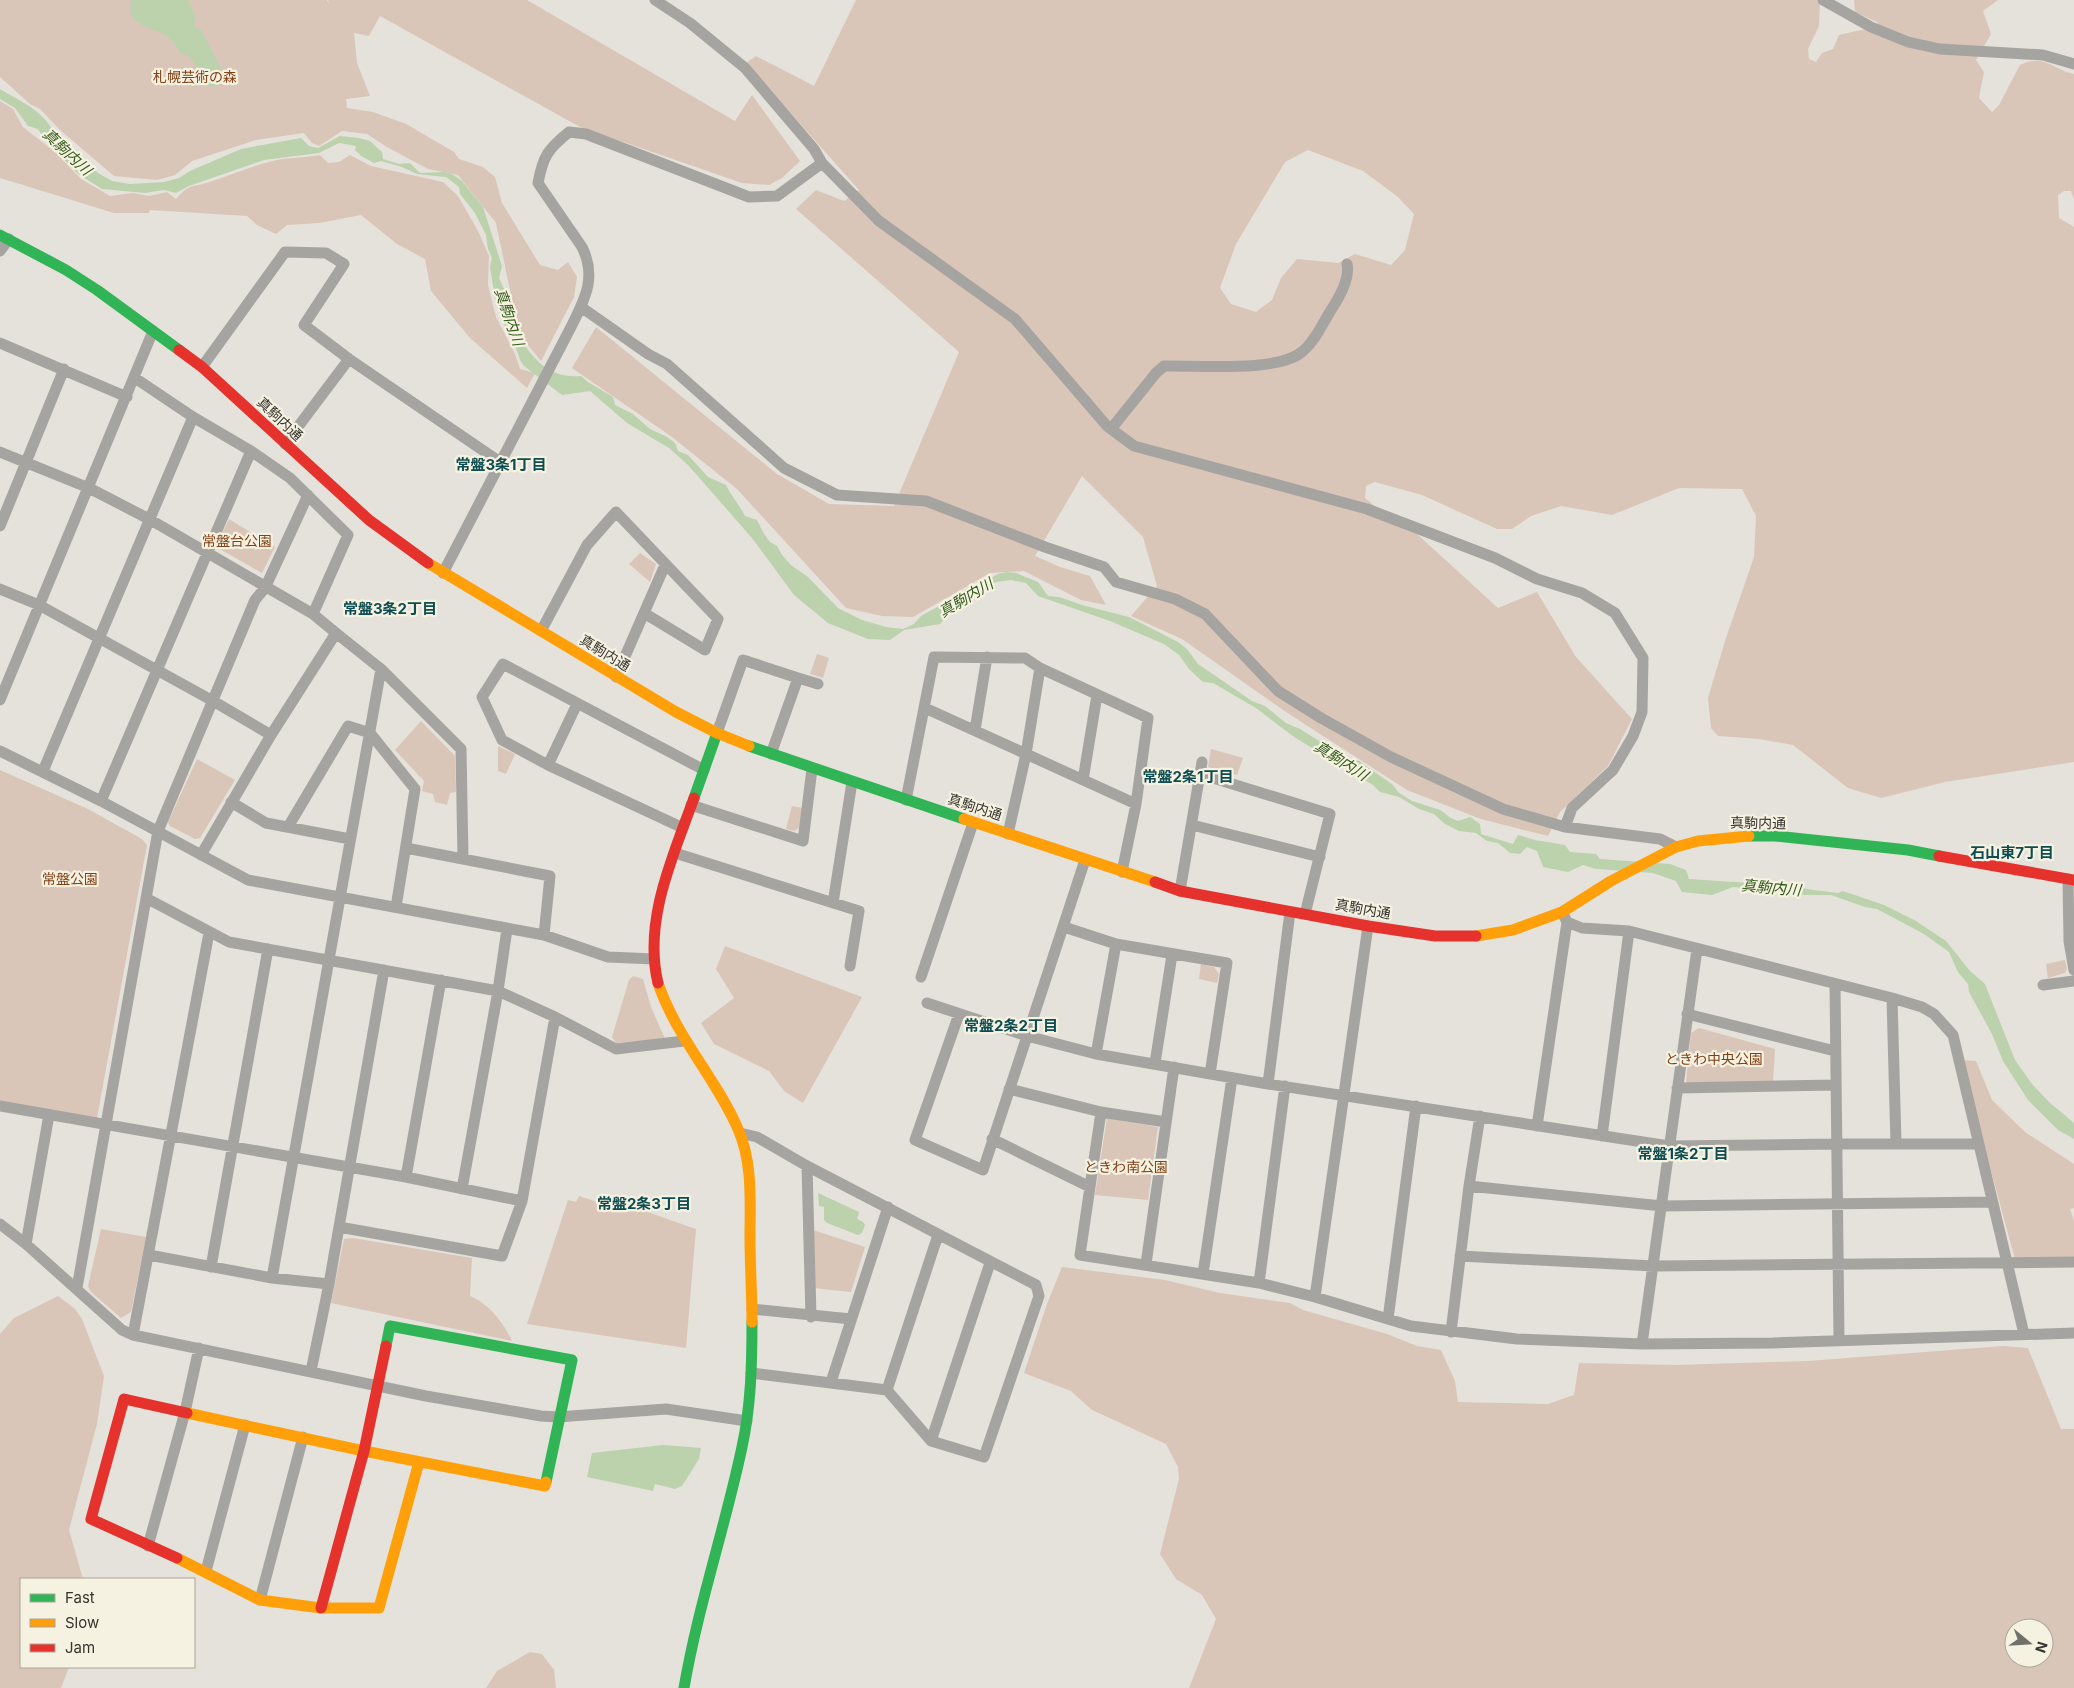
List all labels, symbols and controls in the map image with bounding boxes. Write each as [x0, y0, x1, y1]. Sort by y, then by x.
park label: 札幌芸術の森 [153, 68, 237, 85]
water label: 真駒内川 [39, 124, 97, 180]
water label: 真駒内川 [491, 285, 529, 350]
street label: 真駒内通 [254, 393, 307, 444]
district label: 常盤3条1丁目 [455, 455, 547, 474]
park label: 常盤台公園 [202, 532, 272, 549]
water label: 真駒内川 [935, 573, 998, 621]
district label: 常盤3条2丁目 [343, 599, 437, 618]
street label: 真駒内通 [577, 631, 634, 674]
water label: 真駒内川 [1311, 737, 1373, 786]
district label: 常盤2条1丁目 [1143, 767, 1233, 786]
street label: 真駒内通 [946, 790, 1004, 823]
street label: 真駒内通 [1730, 814, 1786, 831]
district label: 石山東7丁目 [1970, 843, 2054, 862]
park label: 常盤公園 [42, 870, 98, 887]
water label: 真駒内川 [1740, 875, 1804, 900]
street label: 真駒内通 [1334, 895, 1392, 922]
district label: 常盤2条2丁目 [964, 1016, 1058, 1035]
park label: ときわ中央公園 [1665, 1050, 1763, 1067]
district label: 常盤1条2丁目 [1638, 1144, 1728, 1163]
park label: ときわ南公園 [1084, 1158, 1168, 1175]
district label: 常盤2条3丁目 [597, 1194, 691, 1213]
legend [20, 1578, 195, 1668]
text: Fast [65, 1588, 95, 1607]
text: Slow [65, 1613, 99, 1632]
north arrow [2004, 1618, 2054, 1668]
text: Jam [65, 1638, 95, 1657]
text: N [2032, 1639, 2052, 1655]

